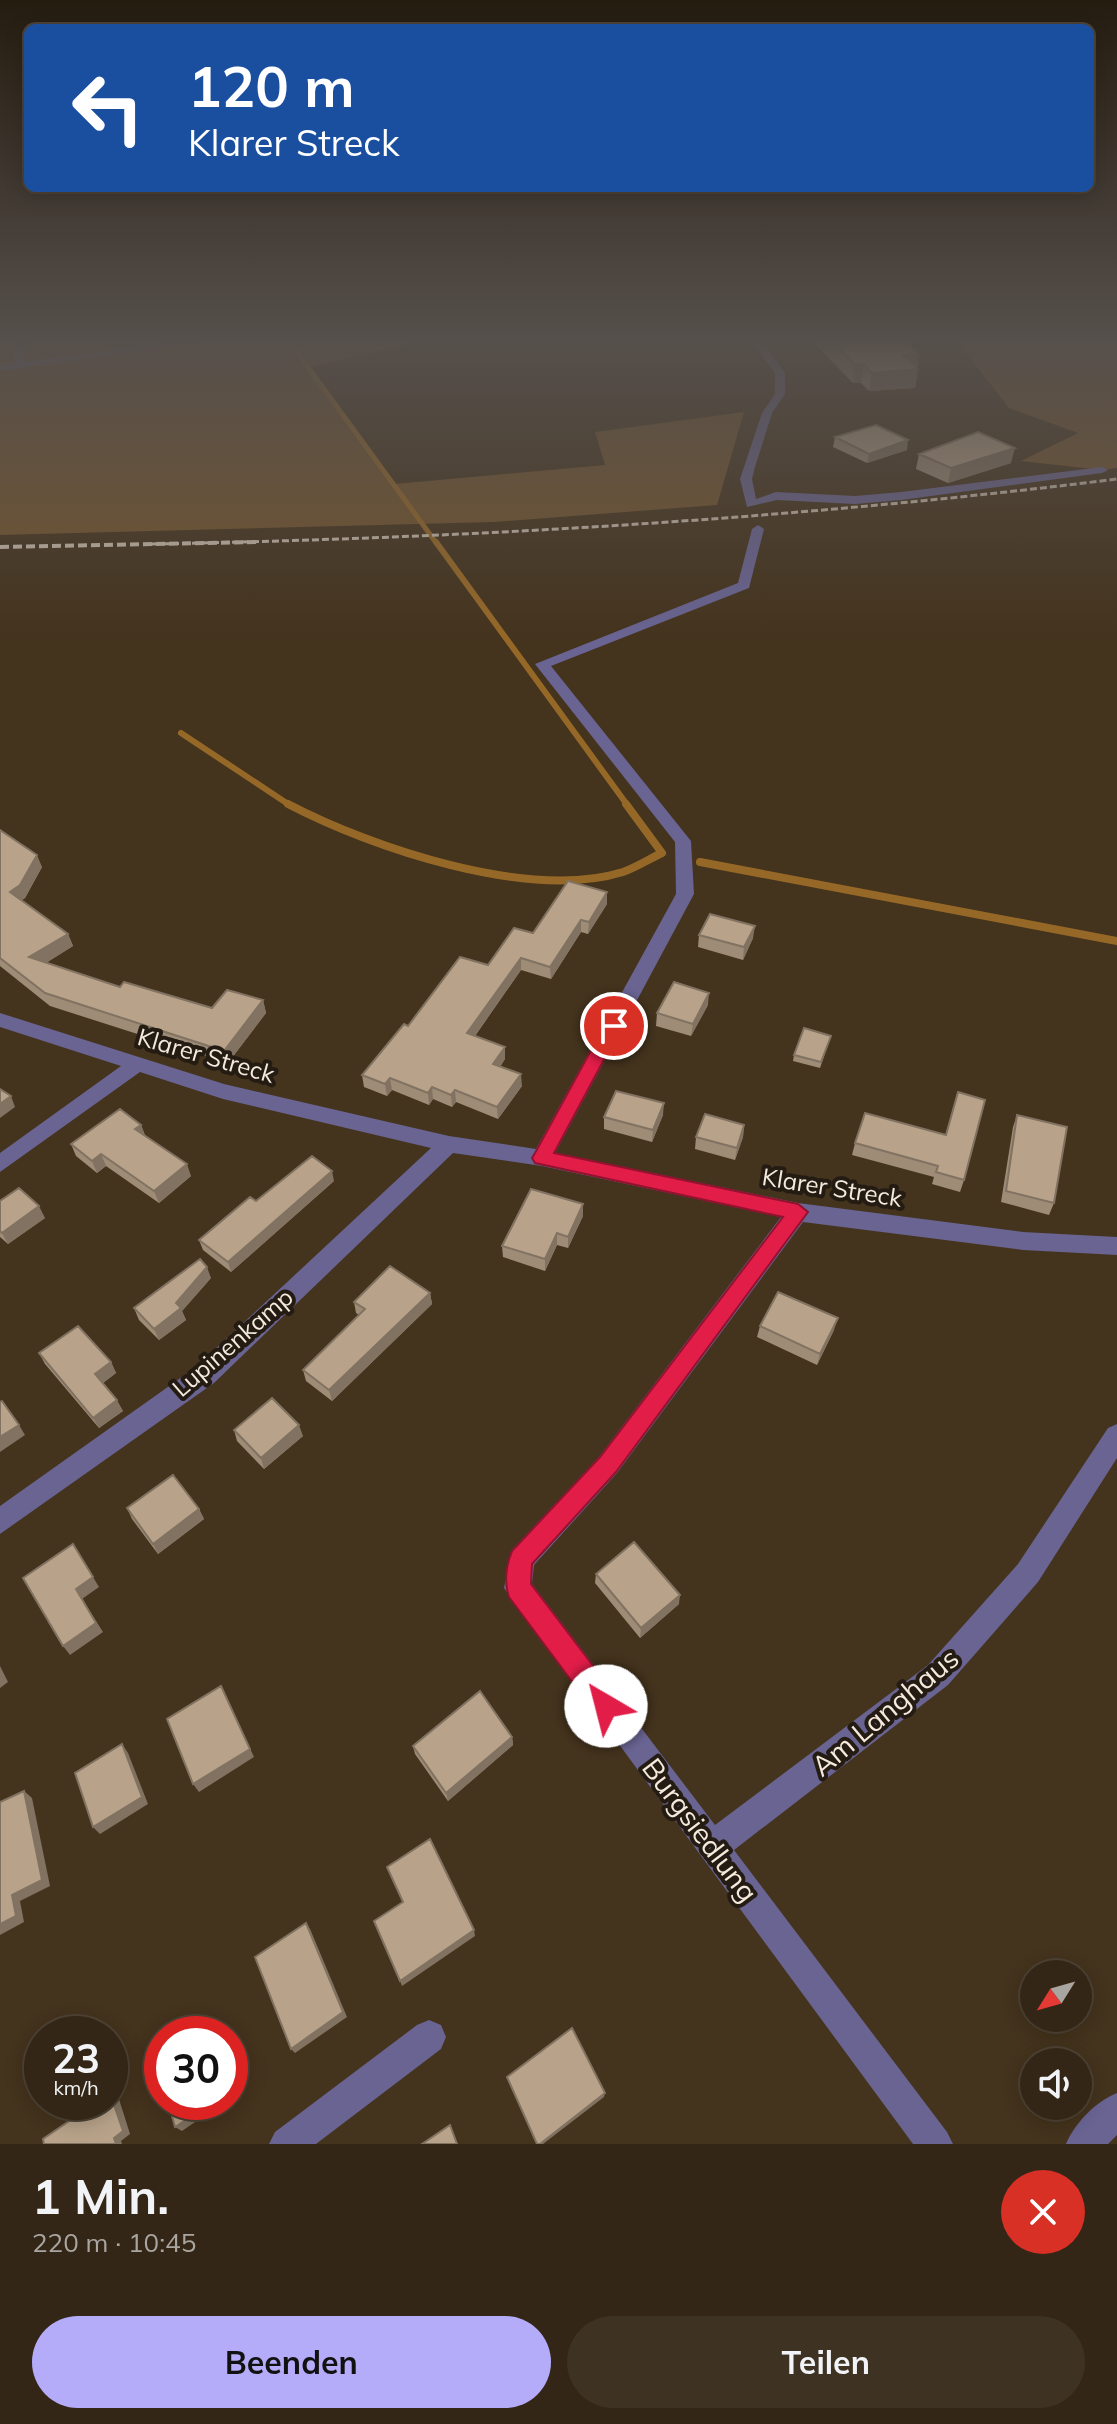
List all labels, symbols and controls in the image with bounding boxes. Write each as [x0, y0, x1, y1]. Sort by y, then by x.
text: 120 m [188, 51, 355, 121]
icon: left [56, 56, 160, 160]
text: Klarer Streck [188, 120, 400, 165]
pin [580, 992, 648, 1060]
icon: arrive [592, 1004, 636, 1048]
street label: Klarer Streck [134, 1021, 279, 1089]
street label: Klarer Streck [760, 1161, 905, 1213]
street label: Lupinenkamp [166, 1282, 299, 1403]
street label: Am Langhaus [804, 1640, 965, 1783]
position arrow [564, 1664, 648, 1748]
street label: Burgsiedlung [635, 1751, 766, 1908]
north arrow [1020, 1960, 1092, 2032]
map controls [1020, 1960, 1092, 2120]
speed limit sign: 30 [144, 2016, 248, 2120]
text: 23 [52, 2033, 100, 2083]
button: sound [1020, 2048, 1092, 2120]
text: km/h [53, 2075, 99, 2100]
text: 1 Min. [32, 2166, 169, 2226]
button: close [1001, 2170, 1085, 2254]
text: 220 m · 10:45 [32, 2226, 196, 2259]
button: Beenden [32, 2316, 551, 2408]
button: Teilen [567, 2316, 1085, 2408]

